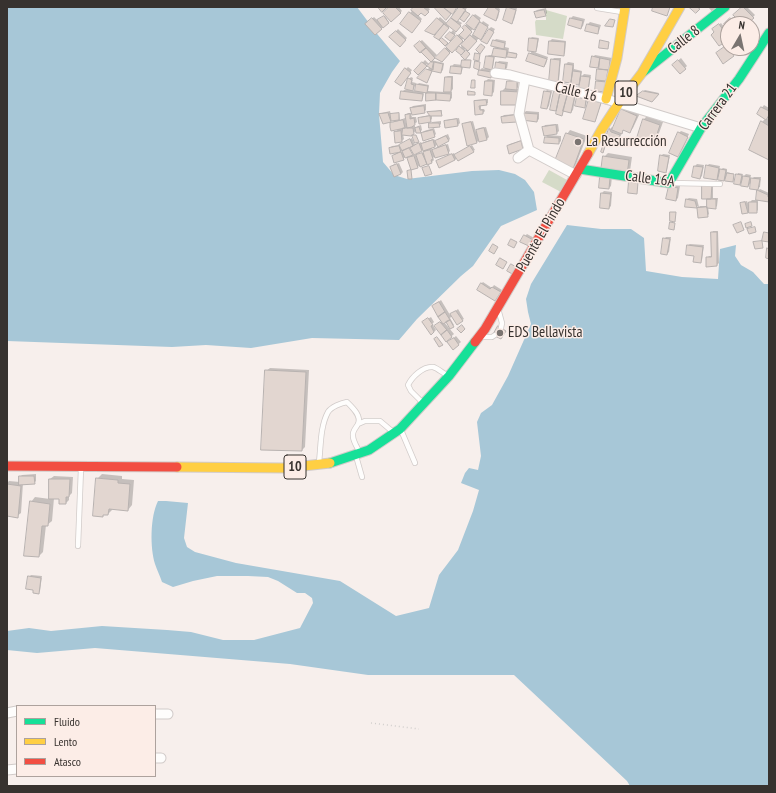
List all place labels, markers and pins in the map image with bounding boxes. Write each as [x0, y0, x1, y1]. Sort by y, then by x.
place label: La Resurrección [586, 133, 667, 151]
marker: La Resurrección [573, 137, 583, 147]
place label: EDS Bellavista [508, 324, 582, 342]
marker: EDS Bellavista [495, 328, 505, 338]

